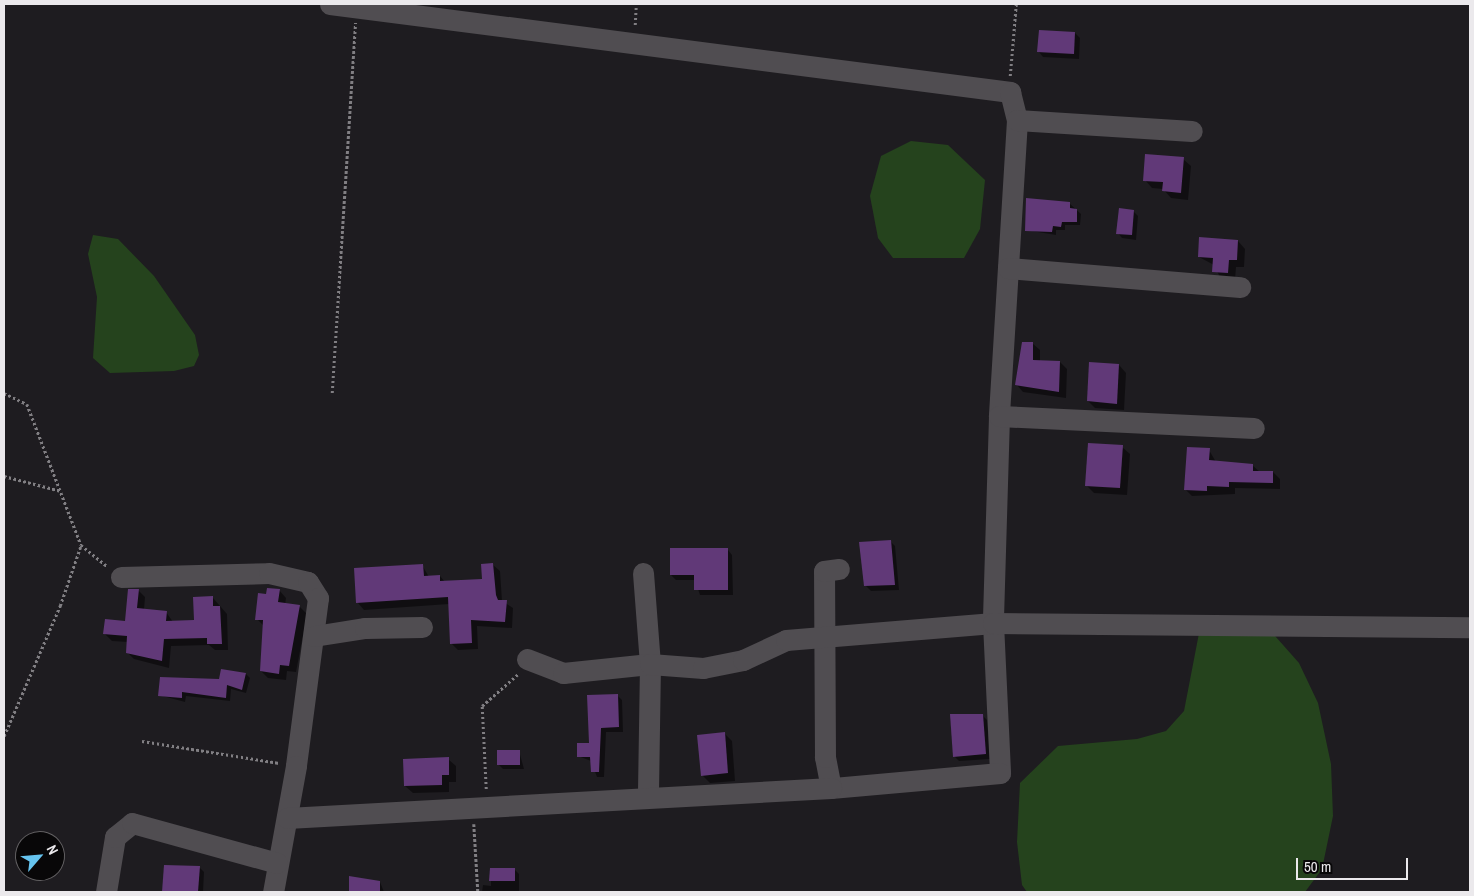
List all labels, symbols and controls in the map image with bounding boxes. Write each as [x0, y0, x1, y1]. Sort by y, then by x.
north arrow [15, 831, 65, 881]
text: N [43, 842, 62, 857]
scale bar [1299, 848, 1412, 880]
text: 50 m [1304, 856, 1331, 877]

